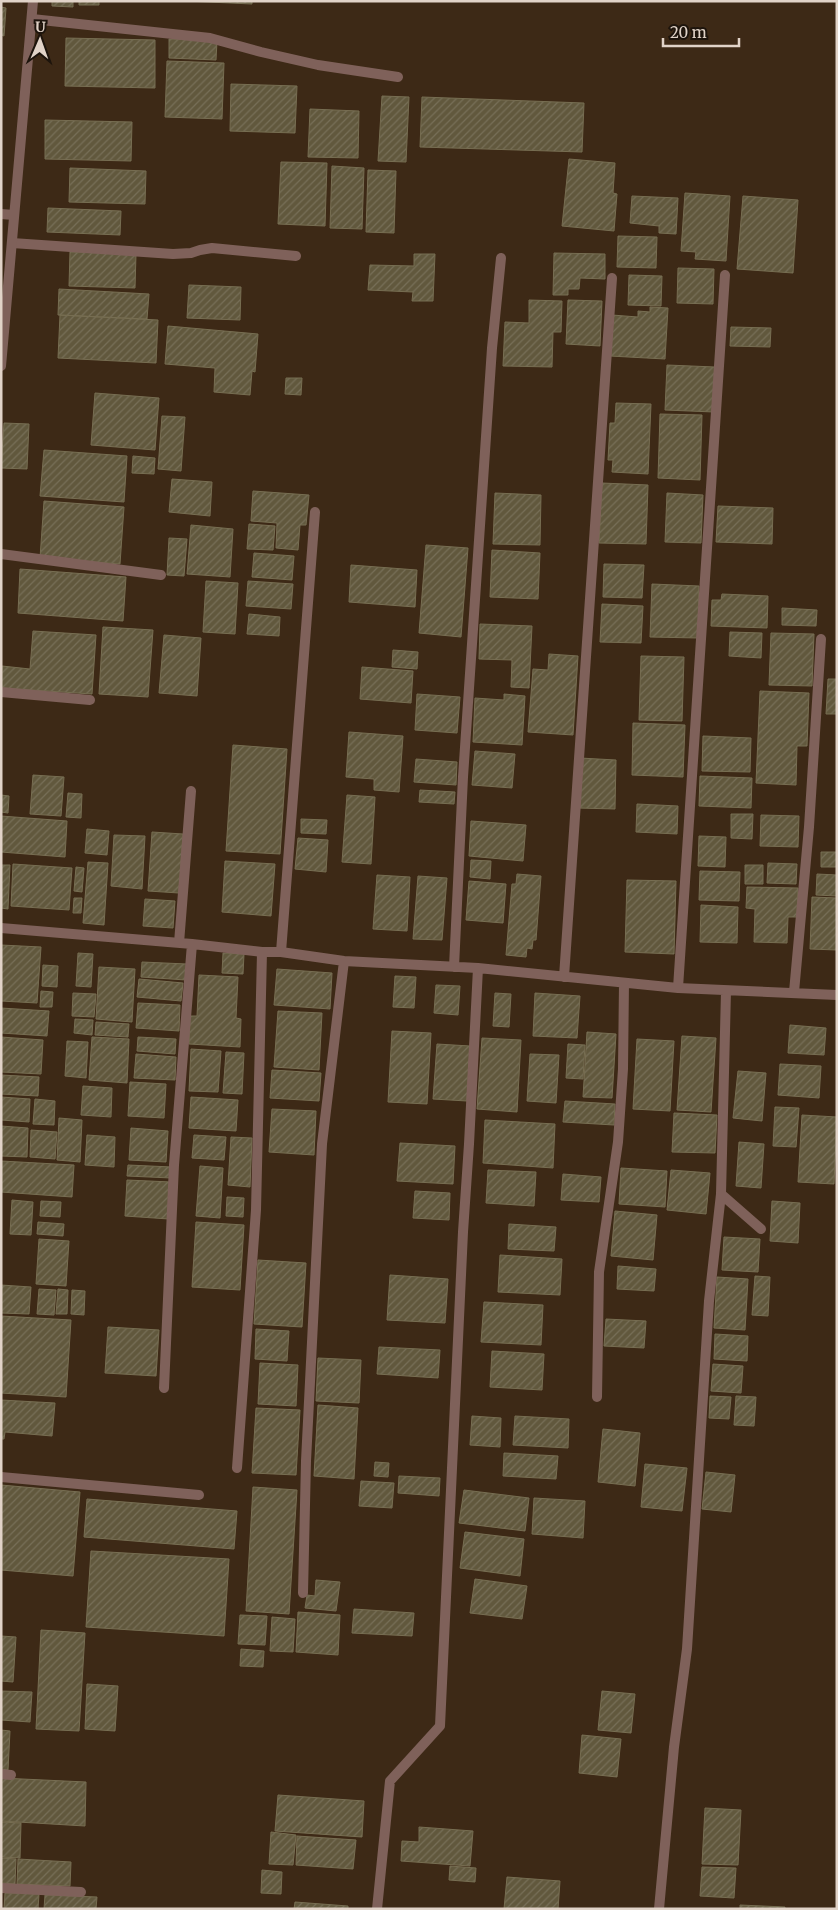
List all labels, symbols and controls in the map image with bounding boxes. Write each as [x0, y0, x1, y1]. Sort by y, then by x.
north arrow [15, 15, 65, 65]
scale bar [663, 15, 739, 47]
text: U [35, 18, 47, 36]
text: 20 m [670, 23, 707, 42]

